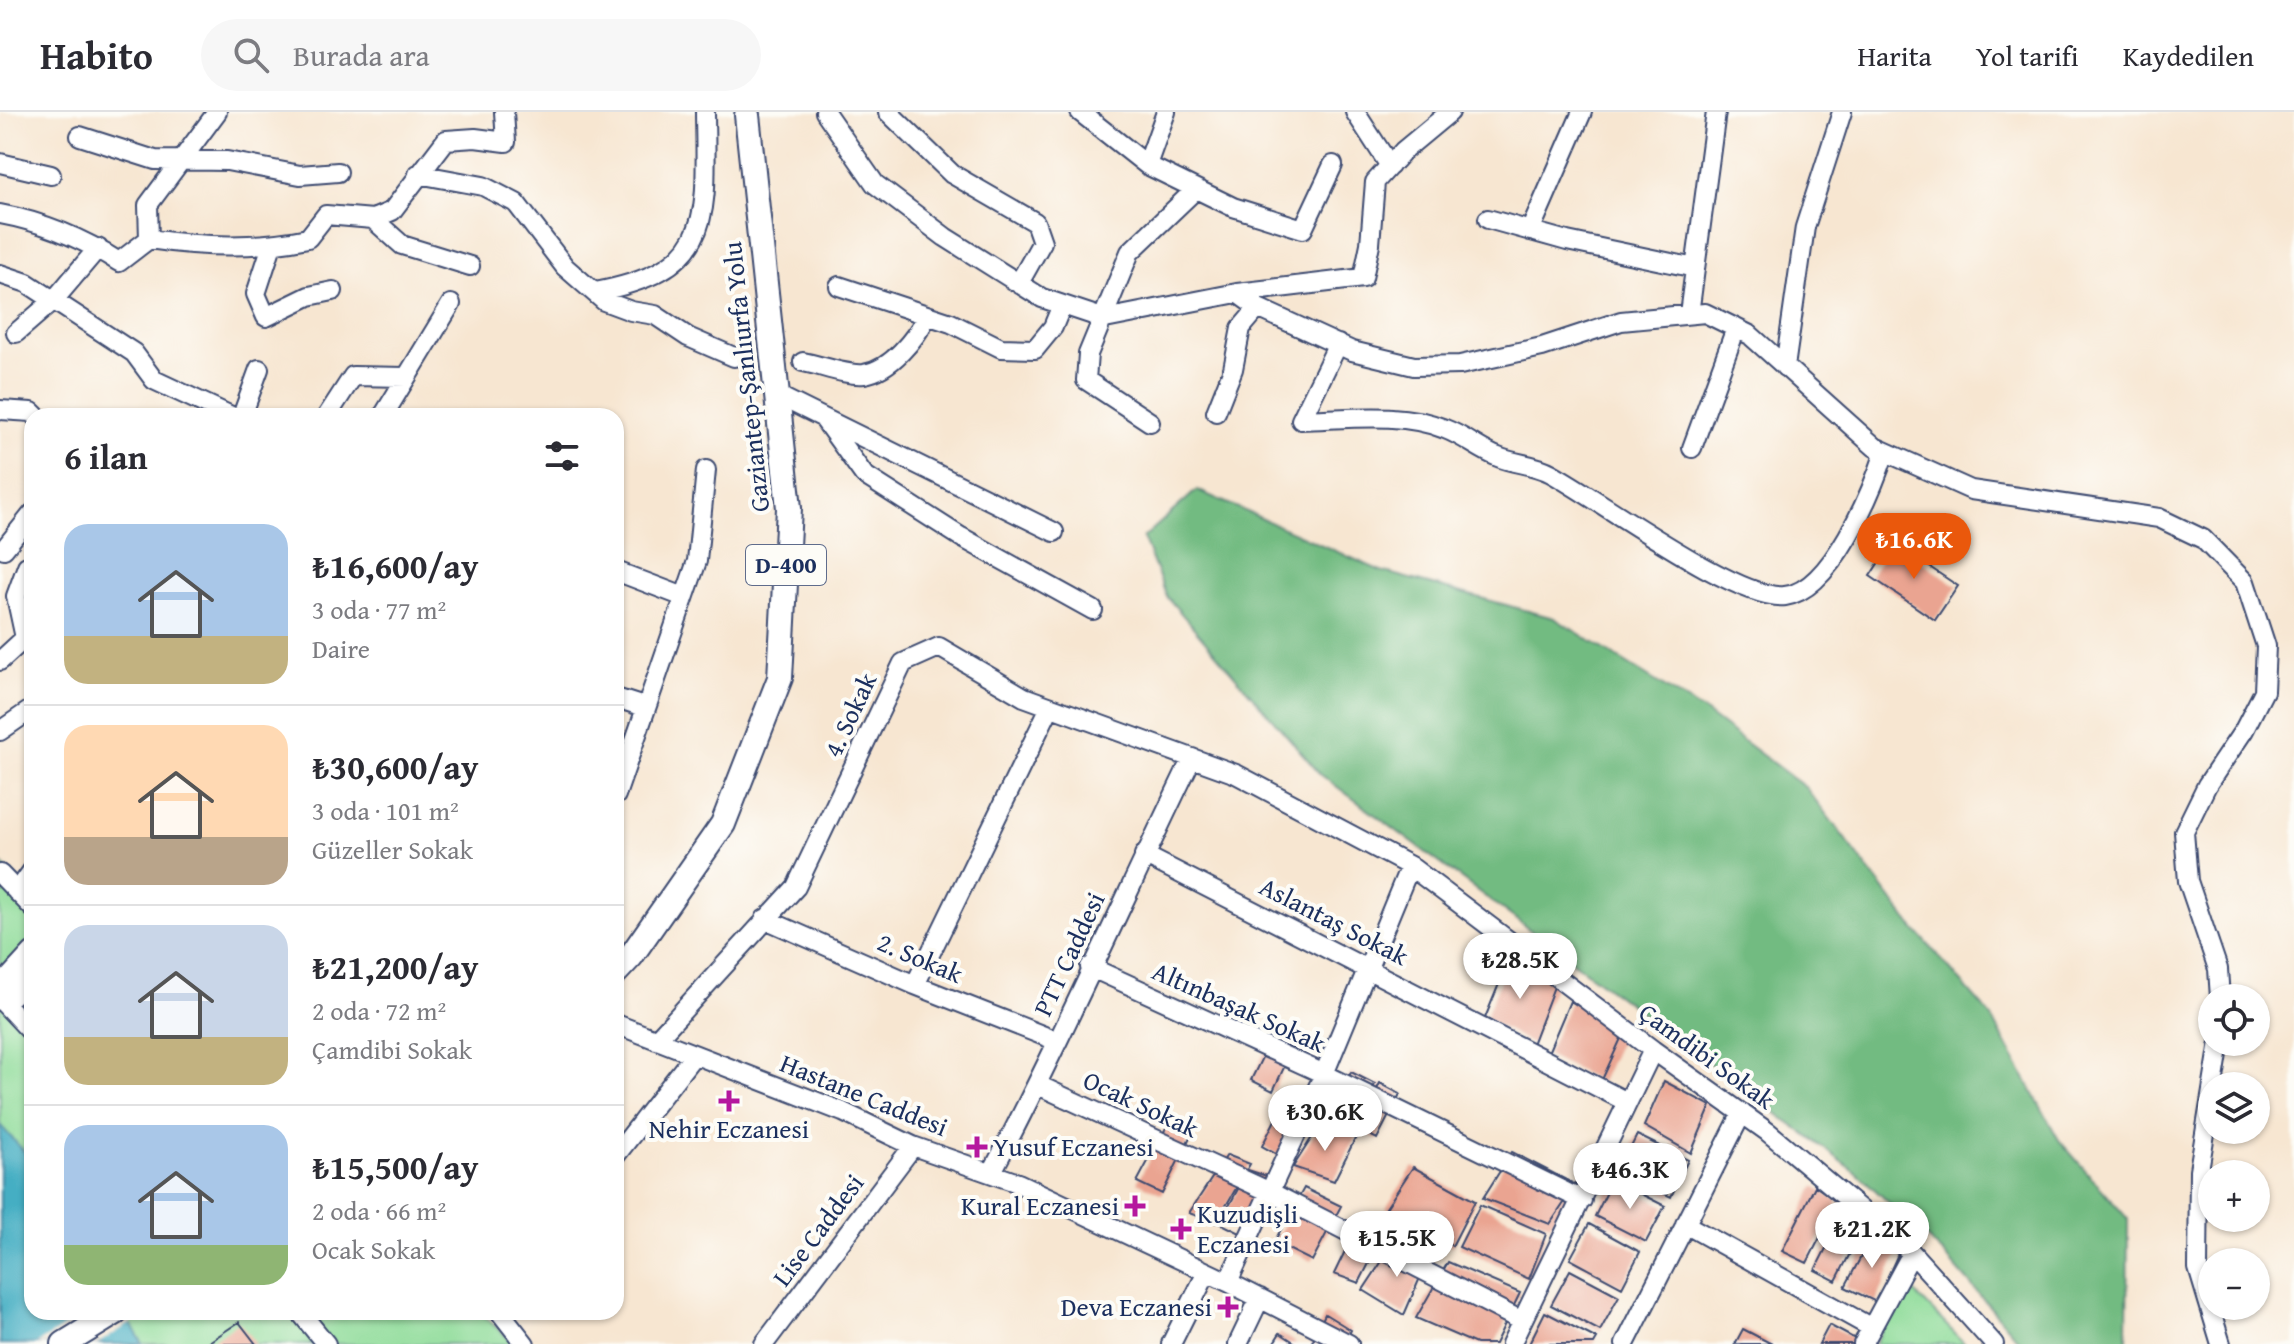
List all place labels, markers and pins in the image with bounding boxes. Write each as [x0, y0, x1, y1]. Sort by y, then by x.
pin: ₺16.6K [1849, 513, 1979, 581]
pin: ₺28.5K [1455, 933, 1585, 1001]
pin: ₺30.6K [1260, 1085, 1390, 1153]
marker: Nehir Eczanesi [720, 1092, 738, 1110]
place label: Nehir Eczanesi [649, 1109, 809, 1148]
place label: Yusuf Eczanesi [993, 1127, 1154, 1166]
marker: Yusuf Eczanesi [968, 1138, 986, 1156]
pin: ₺46.3K [1565, 1143, 1695, 1211]
place label: Kural Eczanesi [961, 1186, 1119, 1225]
place label: Kuzudişli Eczanesi [1197, 1194, 1298, 1263]
marker: Kural Eczanesi [1126, 1197, 1144, 1215]
pin: ₺21.2K [1807, 1202, 1937, 1270]
pin: ₺15.5K [1332, 1211, 1462, 1279]
marker: Kuzudişli Eczanesi [1172, 1220, 1190, 1238]
place label: Deva Eczanesi [1061, 1287, 1212, 1326]
marker: Deva Eczanesi [1219, 1298, 1237, 1316]

